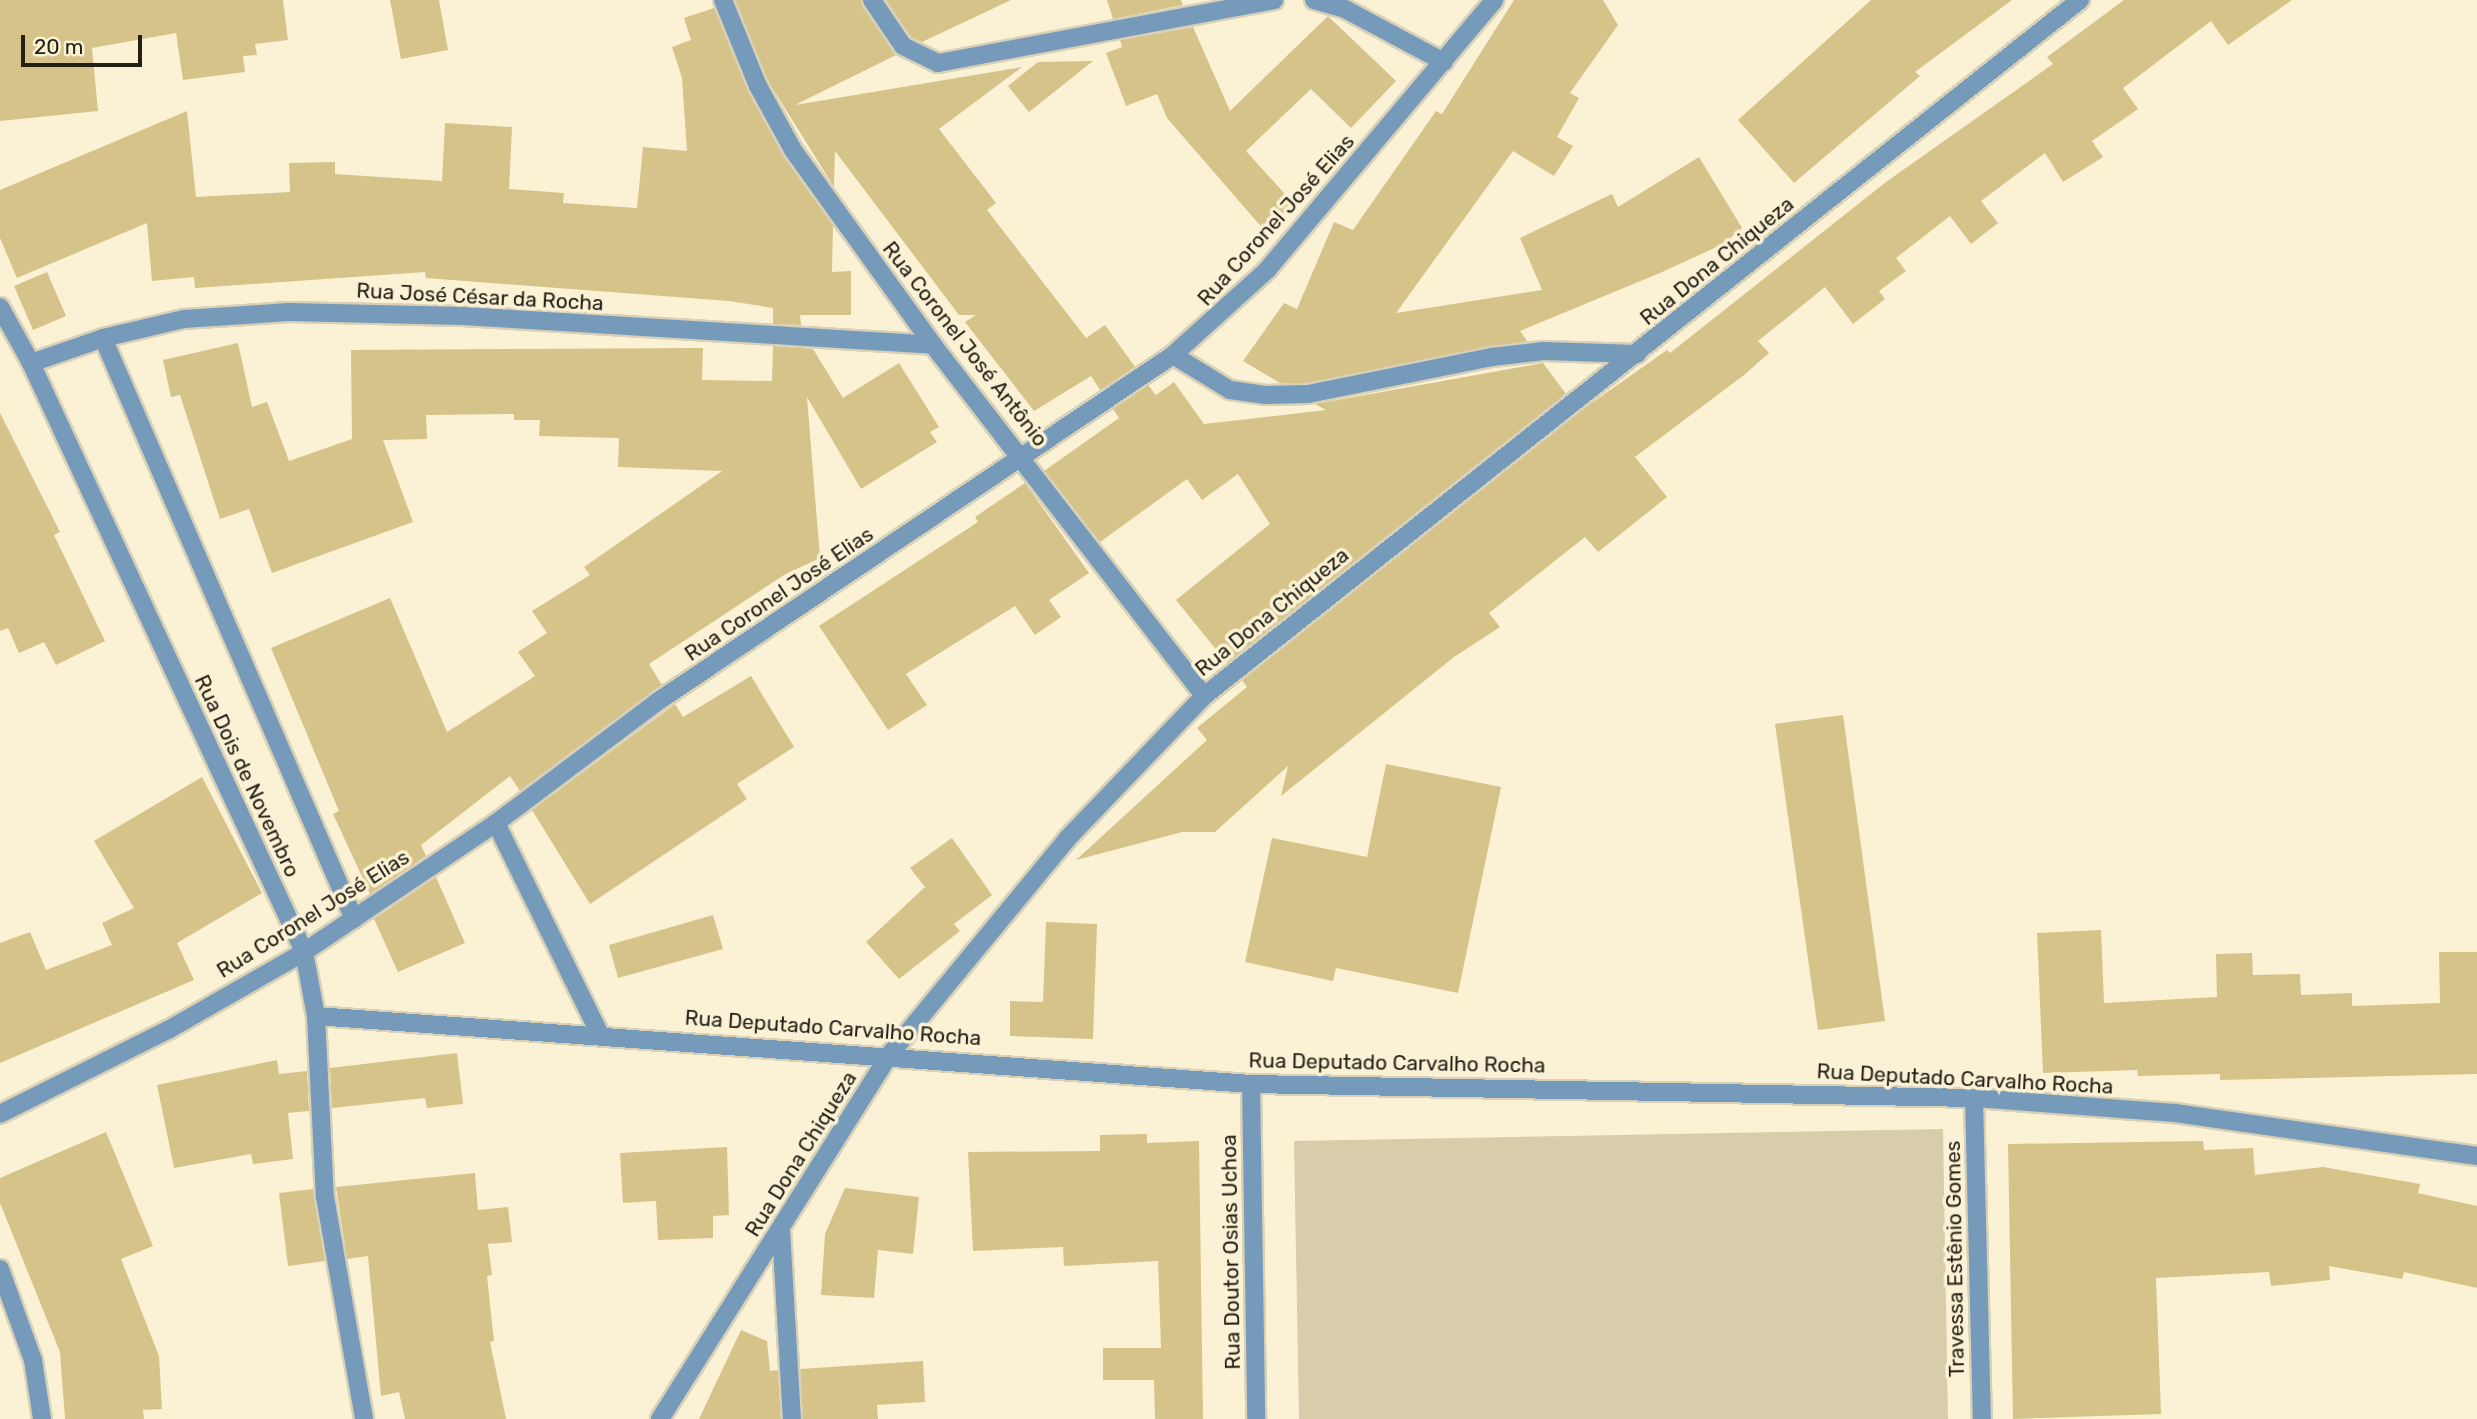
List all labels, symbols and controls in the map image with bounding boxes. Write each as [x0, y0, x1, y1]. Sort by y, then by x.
scale bar [24, 21, 145, 65]
text: 20 m [34, 34, 83, 59]
street label: Rua Coronel José Elias [1192, 129, 1360, 311]
street label: Rua Dona Chiqueza [1635, 191, 1799, 331]
street label: Rua Coronel José Antônio [877, 236, 1053, 452]
street label: Rua José César da Rocha [355, 278, 605, 316]
street label: Rua Coronel José Elias [680, 522, 878, 666]
street label: Rua Dona Chiqueza [1190, 542, 1354, 682]
street label: Rua Dois de Novembro [189, 671, 305, 881]
street label: Rua Coronel José Elias [212, 845, 414, 983]
street label: Rua Deputado Carvalho Rocha [684, 1005, 982, 1051]
street label: Rua Deputado Carvalho Rocha [1248, 1048, 1546, 1078]
street label: Rua Deputado Carvalho Rocha [1816, 1059, 2114, 1099]
street label: Rua Dona Chiqueza [740, 1067, 862, 1241]
street label: Rua Doutor Osias Uchoa [1216, 1134, 1246, 1370]
street label: Travessa Estênio Gomes [1940, 1140, 1970, 1378]

